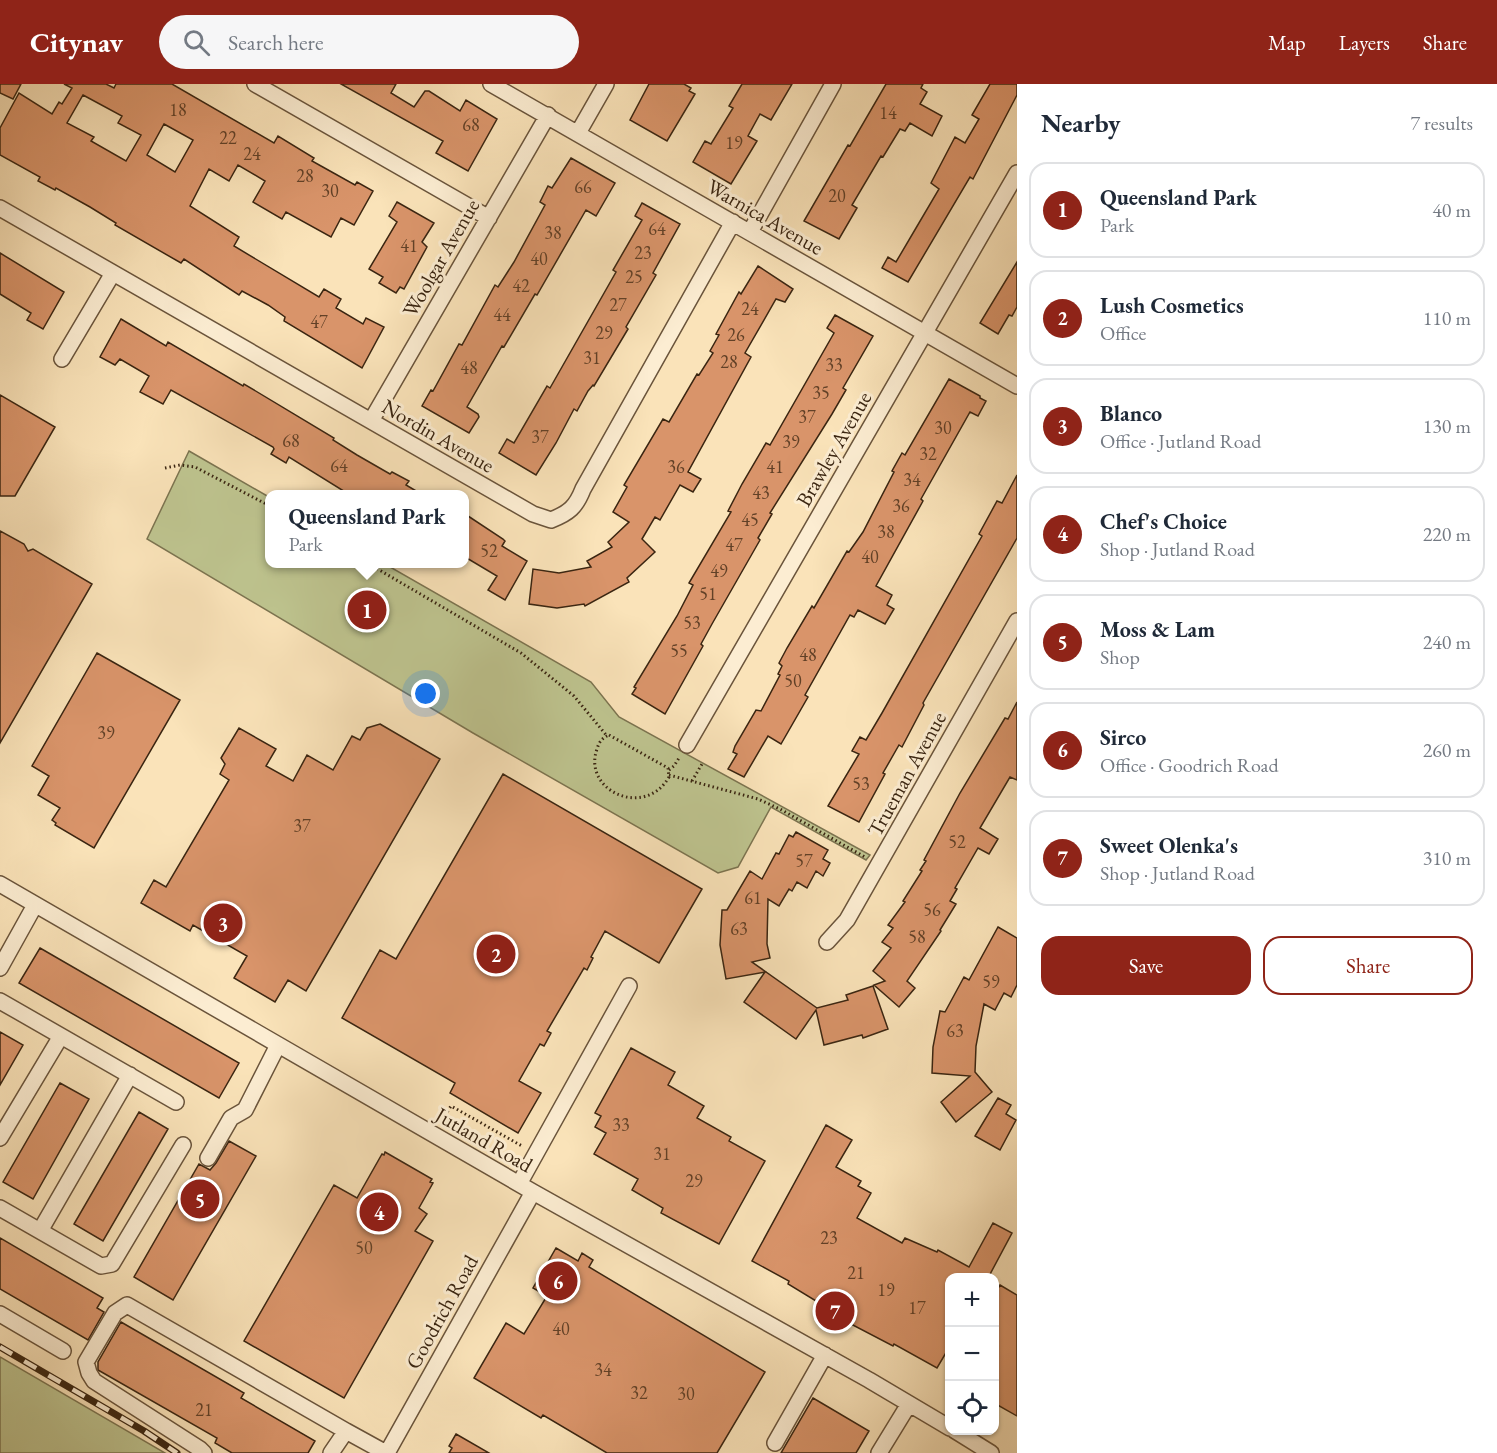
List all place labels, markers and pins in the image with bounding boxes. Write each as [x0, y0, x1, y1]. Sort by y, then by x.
pin: 1 [348, 588, 386, 632]
pin: 3 [204, 900, 242, 946]
pin: 2 [476, 932, 516, 976]
pin: 5 [180, 1176, 220, 1222]
pin: 4 [360, 1190, 398, 1234]
pin: 6 [538, 1258, 578, 1304]
pin: 7 [816, 1288, 854, 1334]

